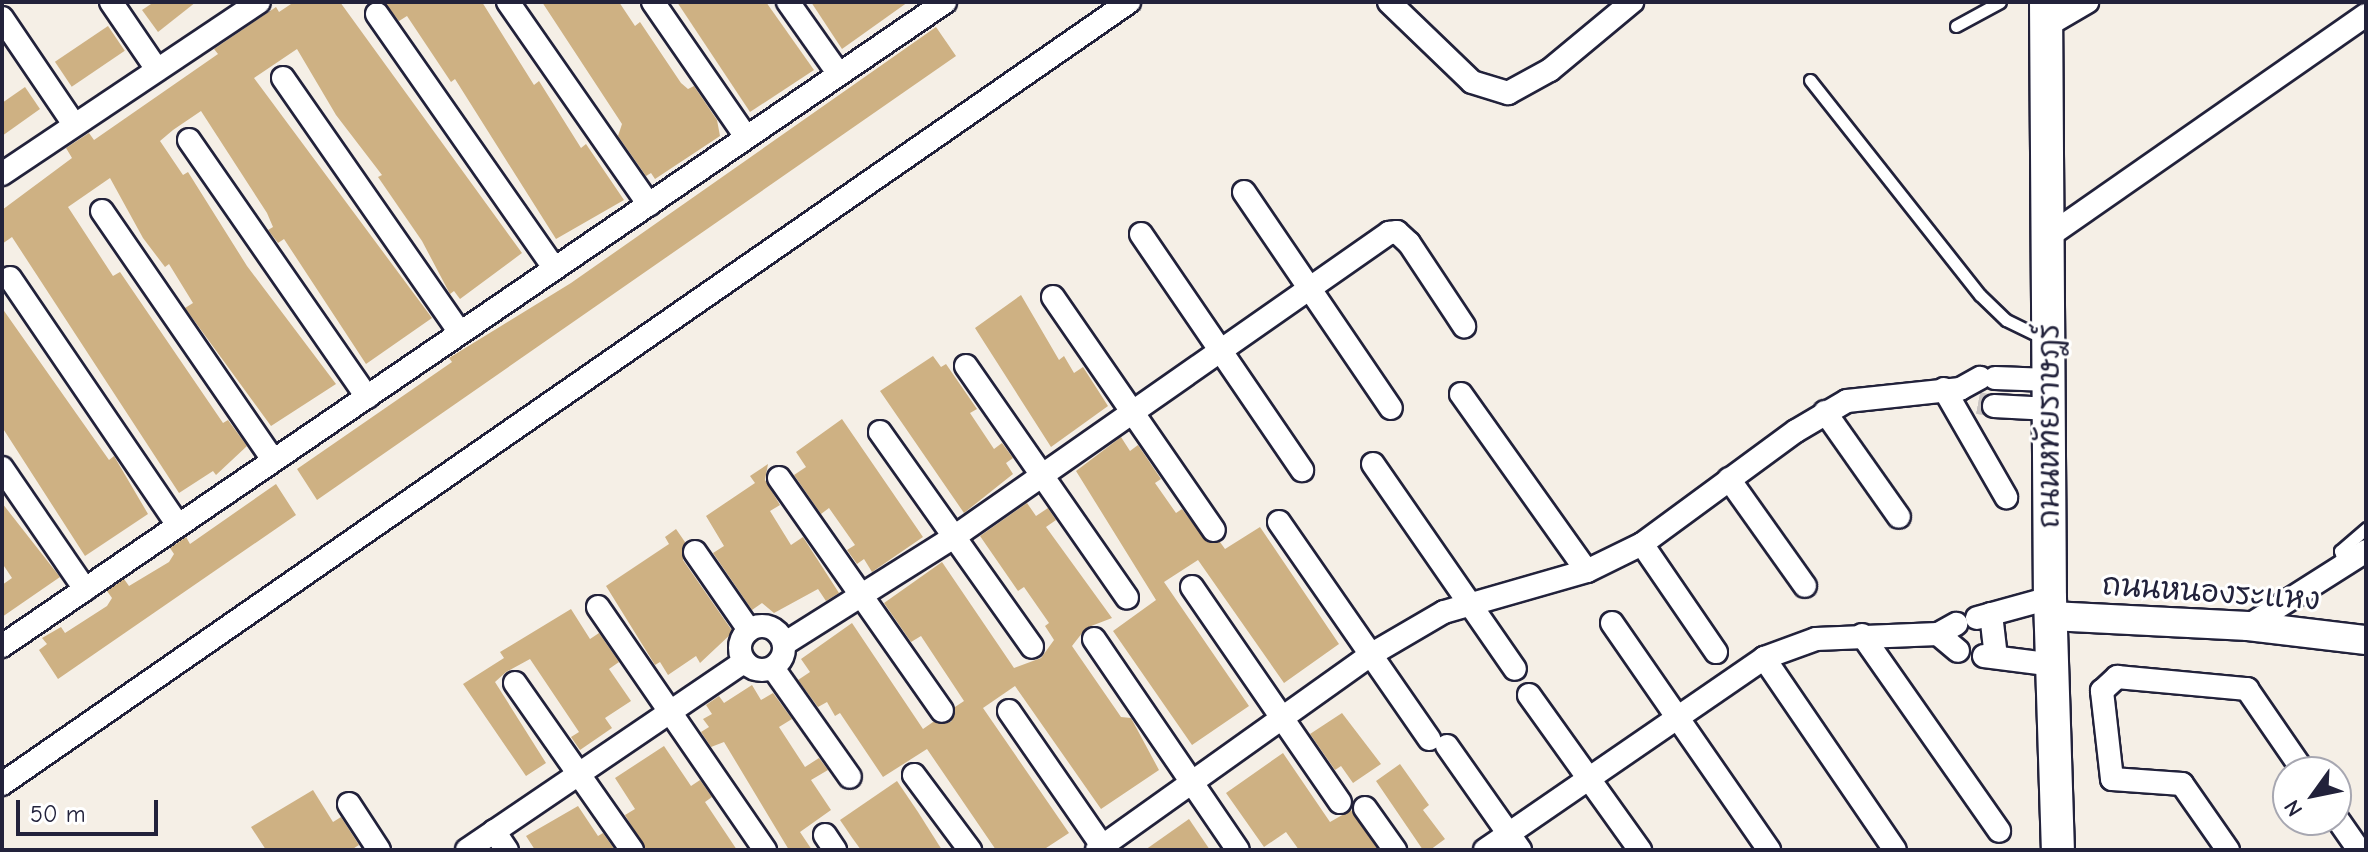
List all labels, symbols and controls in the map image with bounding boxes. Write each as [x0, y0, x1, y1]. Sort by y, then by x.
street label: ถนนหทัยราษฎร์ [2032, 324, 2068, 528]
street label: ถนนหนองระแหง [2101, 567, 2321, 619]
north arrow [2272, 756, 2352, 836]
scale bar [20, 784, 162, 834]
text: N [2279, 795, 2308, 821]
text: 50 m [30, 800, 86, 828]

